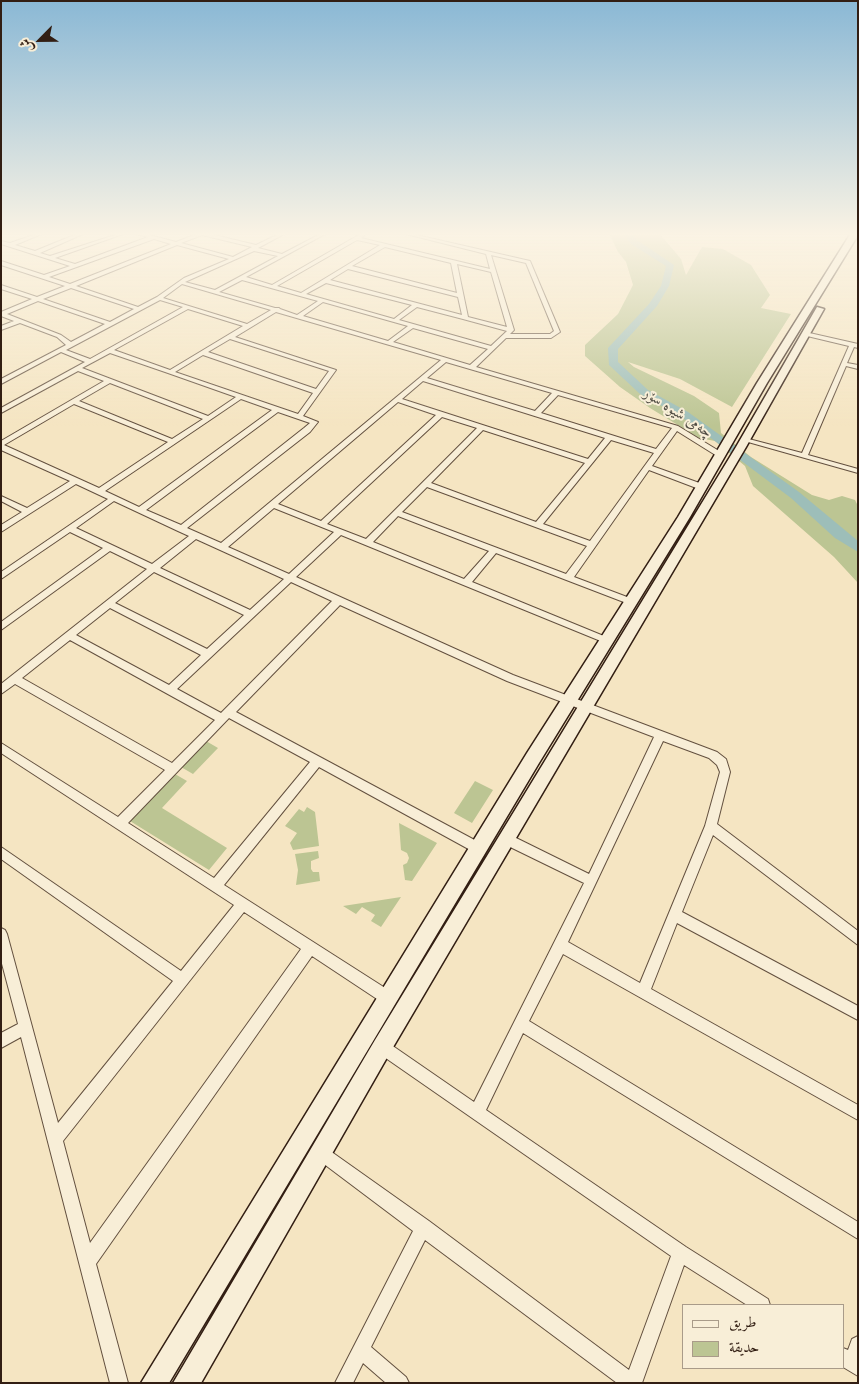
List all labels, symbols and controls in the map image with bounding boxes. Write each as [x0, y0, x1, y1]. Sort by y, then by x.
north arrow [15, 15, 65, 65]
text: ش [15, 36, 37, 56]
water label: چەمی شیوە سۆر [640, 384, 716, 442]
legend [682, 1304, 844, 1369]
text: طريق [729, 1312, 756, 1331]
text: حديقة [729, 1337, 759, 1356]

